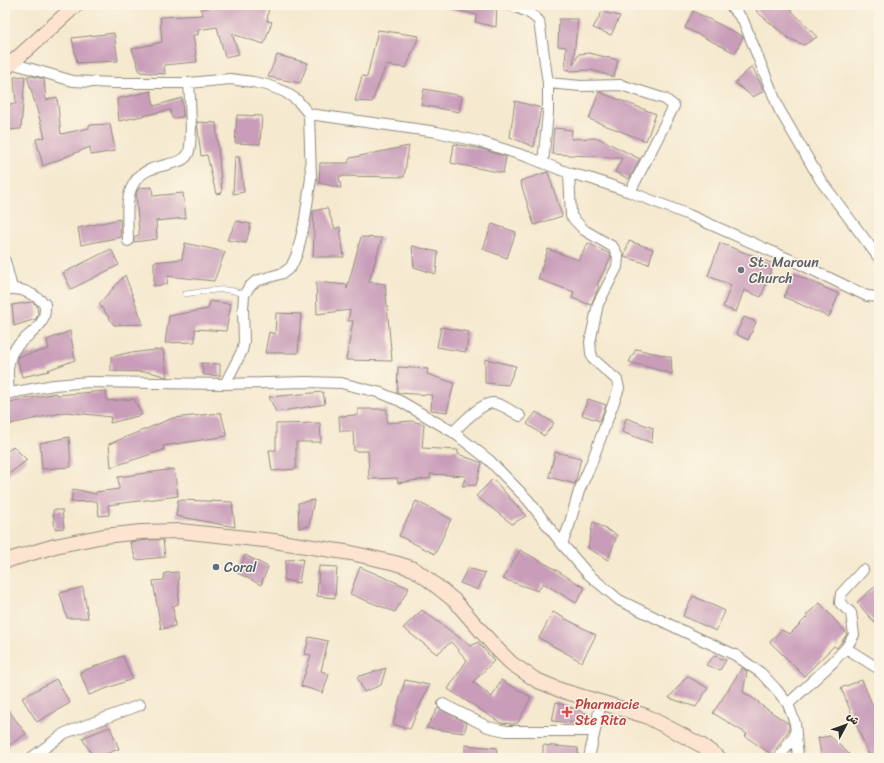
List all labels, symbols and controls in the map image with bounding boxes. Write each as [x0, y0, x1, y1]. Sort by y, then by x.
place label: St. Maroun Church [749, 250, 819, 291]
marker: St. Maroun Church [736, 265, 746, 275]
place label: Coral [224, 555, 258, 580]
marker: Coral [211, 562, 221, 572]
place label: Pharmacie Ste Rita [575, 692, 639, 733]
north arrow [826, 705, 866, 745]
marker: Pharmacie Ste Rita [562, 707, 572, 717]
text: ش [842, 708, 864, 730]

